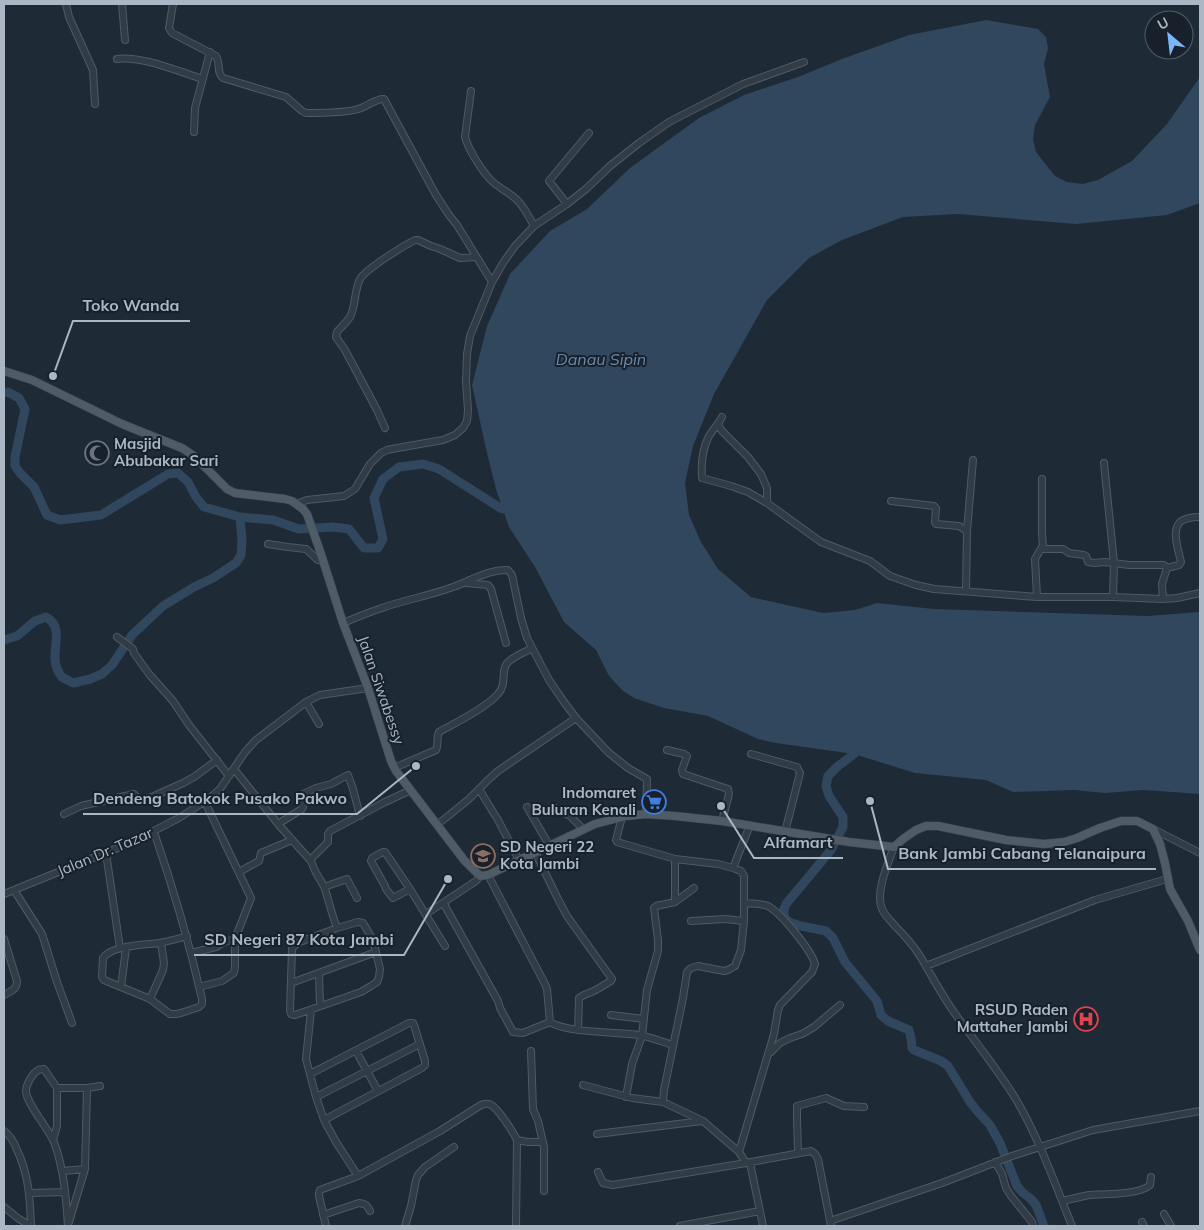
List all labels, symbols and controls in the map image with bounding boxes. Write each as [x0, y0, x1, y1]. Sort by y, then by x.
north arrow [1144, 10, 1194, 60]
text: U [1154, 13, 1172, 34]
callout: Toko Wanda [73, 290, 190, 321]
text: Toko Wanda [82, 295, 180, 315]
water label: Danau Sipin [556, 349, 646, 369]
place label: Masjid Abubakar Sari [114, 434, 218, 470]
mosque icon: Masjid Abubakar Sari [84, 440, 110, 466]
street label: Jalan Siwabessy [354, 633, 409, 747]
callout: Dendeng Batokok Pusako Pakwo [83, 783, 357, 814]
place label: Indomaret Buluran Kenali [531, 783, 636, 819]
text: Dendeng Batokok Pusako Pakwo [93, 788, 347, 808]
supermarket icon: Indomaret Buluran Kenali [641, 789, 667, 815]
street label: Jalan Dr. Tazar [54, 823, 156, 880]
callout: Alfamart [754, 827, 843, 858]
text: Alfamart [763, 832, 833, 852]
place label: SD Negeri 22 Kota Jambi [500, 837, 594, 873]
callout: Bank Jambi Cabang Telanaipura [888, 838, 1156, 869]
school or university icon: SD Negeri 22 Kota Jambi [470, 843, 496, 869]
text: Bank Jambi Cabang Telanaipura [898, 843, 1146, 863]
callout: SD Negeri 87 Kota Jambi [194, 924, 404, 955]
text: SD Negeri 87 Kota Jambi [204, 929, 394, 949]
place label: RSUD Raden Mattaher Jambi [957, 1000, 1068, 1036]
hospital icon: RSUD Raden Mattaher Jambi [1073, 1006, 1099, 1032]

